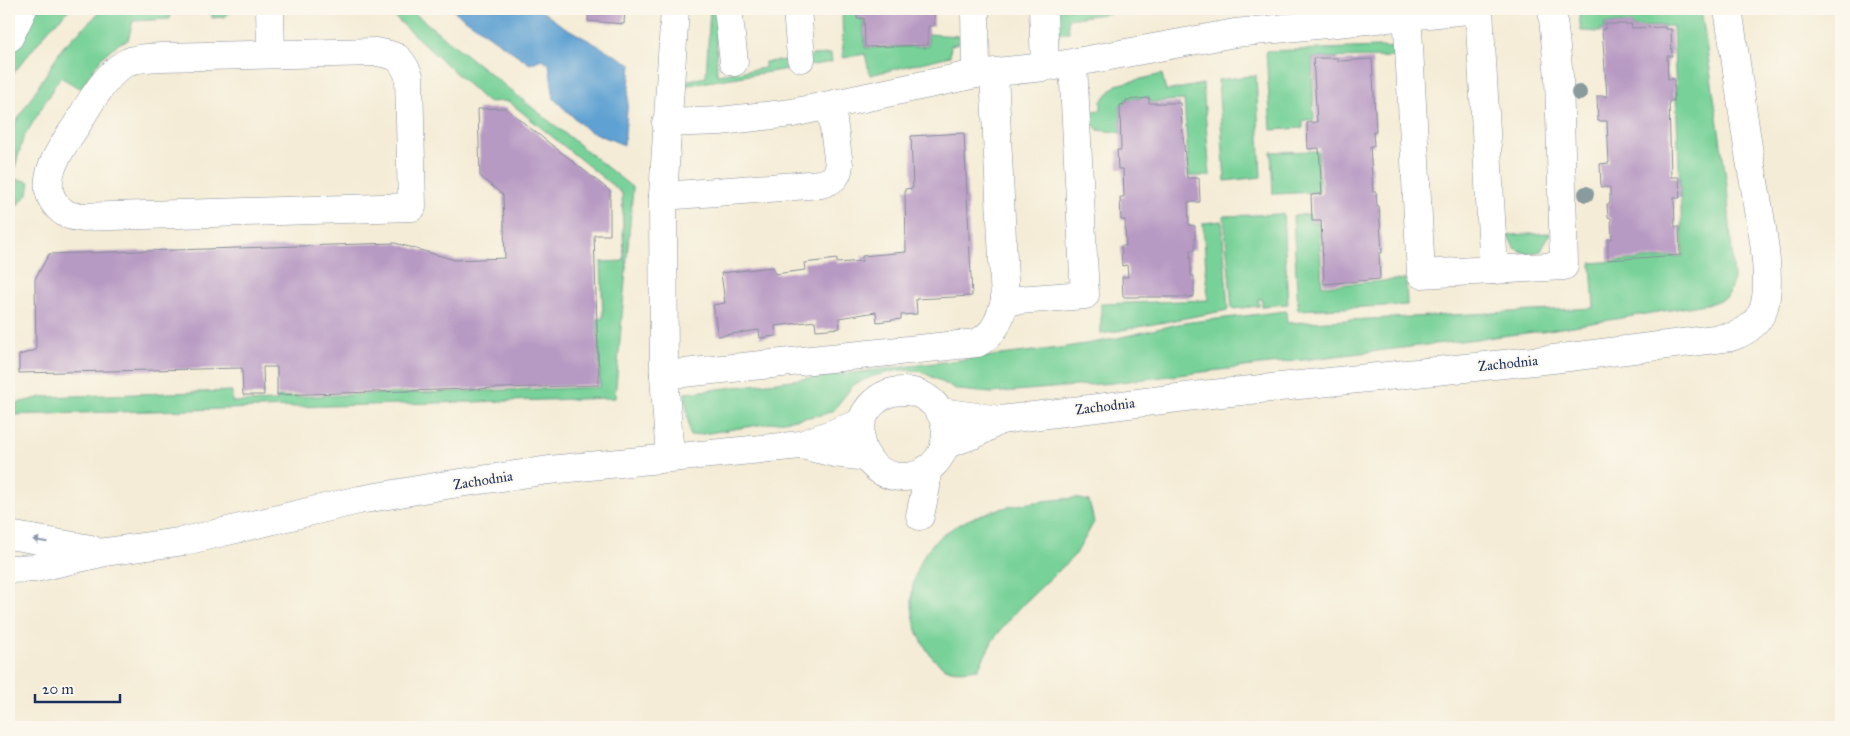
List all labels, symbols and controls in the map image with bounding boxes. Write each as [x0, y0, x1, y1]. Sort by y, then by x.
street label: Zachodnia [1477, 352, 1539, 375]
street label: Zachodnia [1074, 394, 1136, 419]
street label: Zachodnia [452, 467, 514, 494]
one-way arrow [32, 536, 48, 544]
scale bar [35, 671, 120, 703]
text: 20 m [42, 680, 74, 698]

